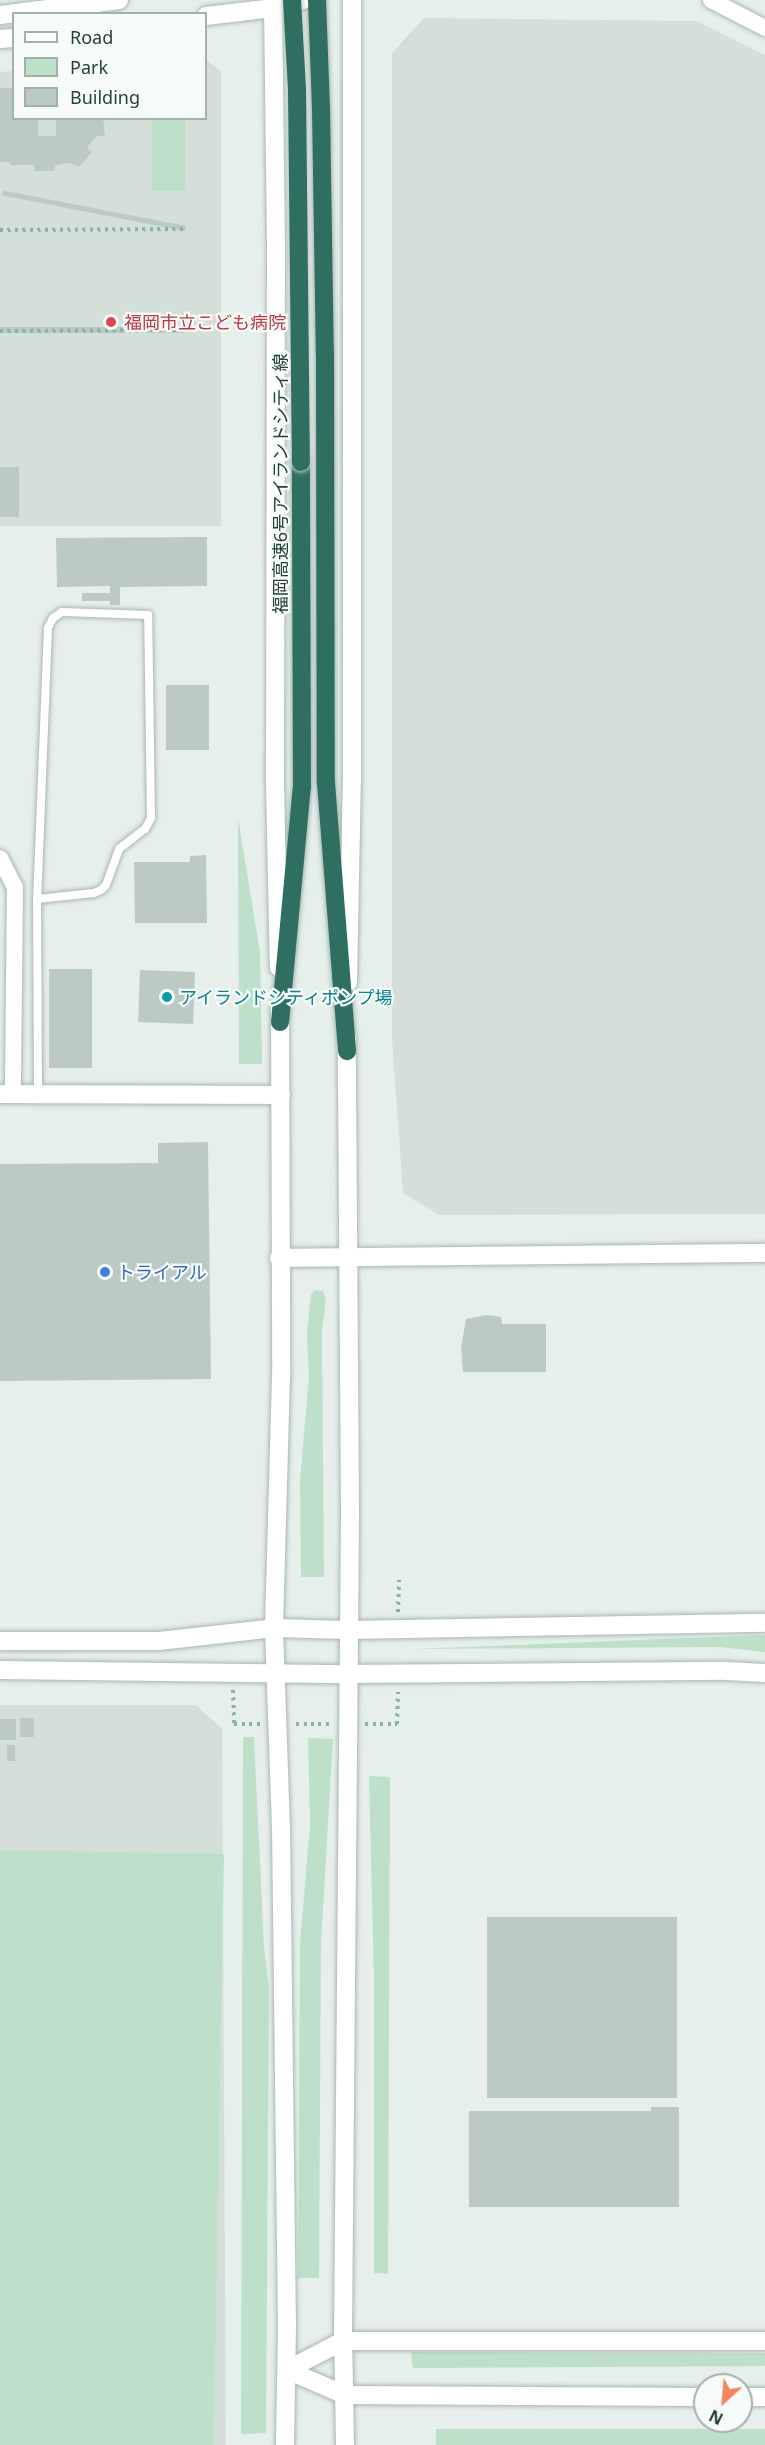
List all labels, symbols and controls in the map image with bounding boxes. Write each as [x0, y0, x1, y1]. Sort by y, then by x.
legend [12, 12, 207, 120]
text: Road [70, 25, 113, 49]
text: Park [70, 55, 108, 79]
text: Building [70, 85, 140, 109]
place label: 福岡市立こども病院 [124, 311, 286, 333]
marker: 福岡市立こども病院 [102, 313, 120, 331]
street label: 福岡高速6号アイランドシティ線 [269, 353, 291, 615]
place label: アイランドシティポンプ場 [179, 986, 395, 1008]
marker: アイランドシティポンプ場 [160, 990, 174, 1004]
place label: トライアル [117, 1261, 207, 1283]
marker: トライアル [98, 1265, 112, 1279]
north arrow [693, 2373, 753, 2433]
text: N [705, 2405, 727, 2430]

